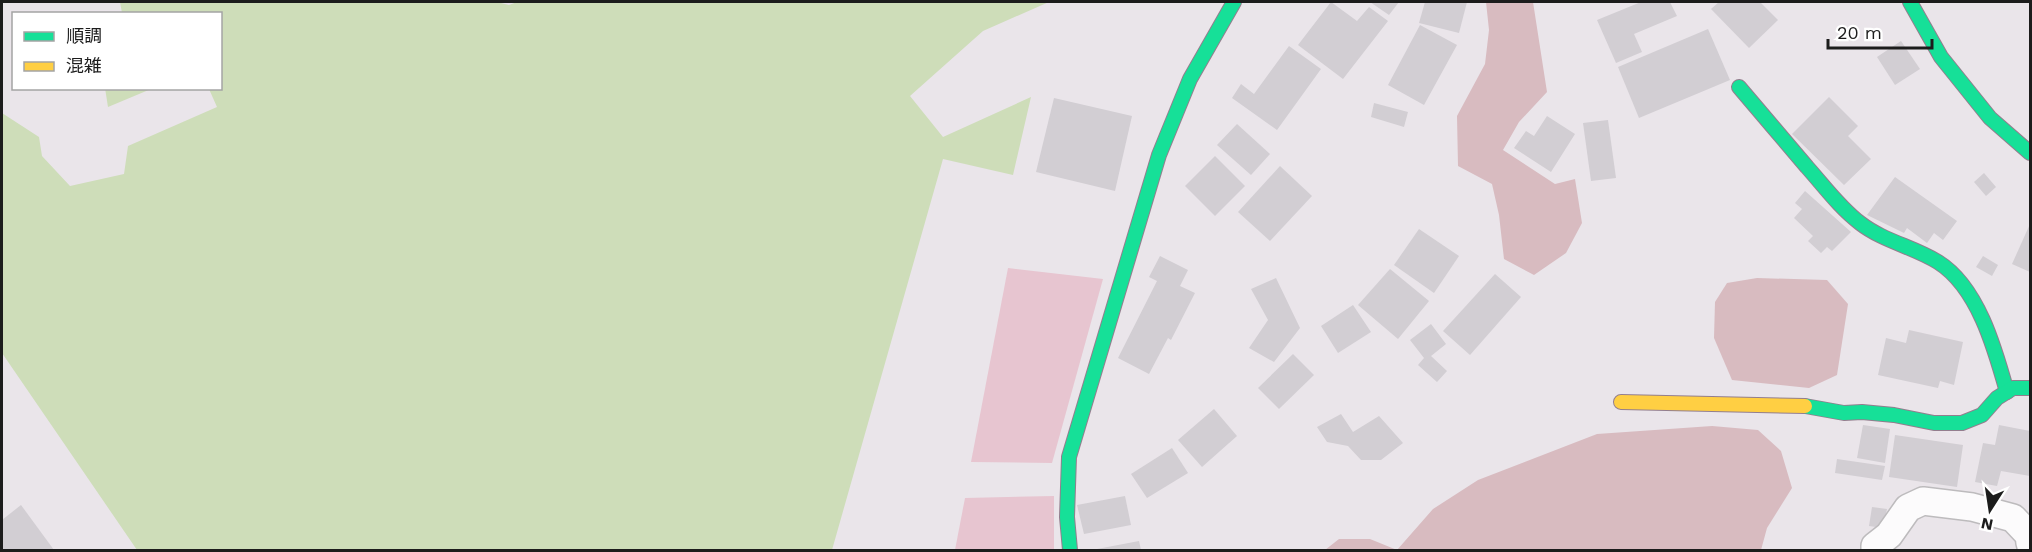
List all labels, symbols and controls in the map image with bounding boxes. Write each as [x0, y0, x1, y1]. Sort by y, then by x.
legend [12, 12, 222, 90]
scale bar [1828, 12, 1932, 50]
text: 20 m [1837, 22, 1882, 43]
text: 順調 [66, 25, 102, 46]
text: 混雑 [66, 55, 102, 76]
north arrow [1960, 480, 2020, 540]
text: N [1979, 514, 1995, 535]

